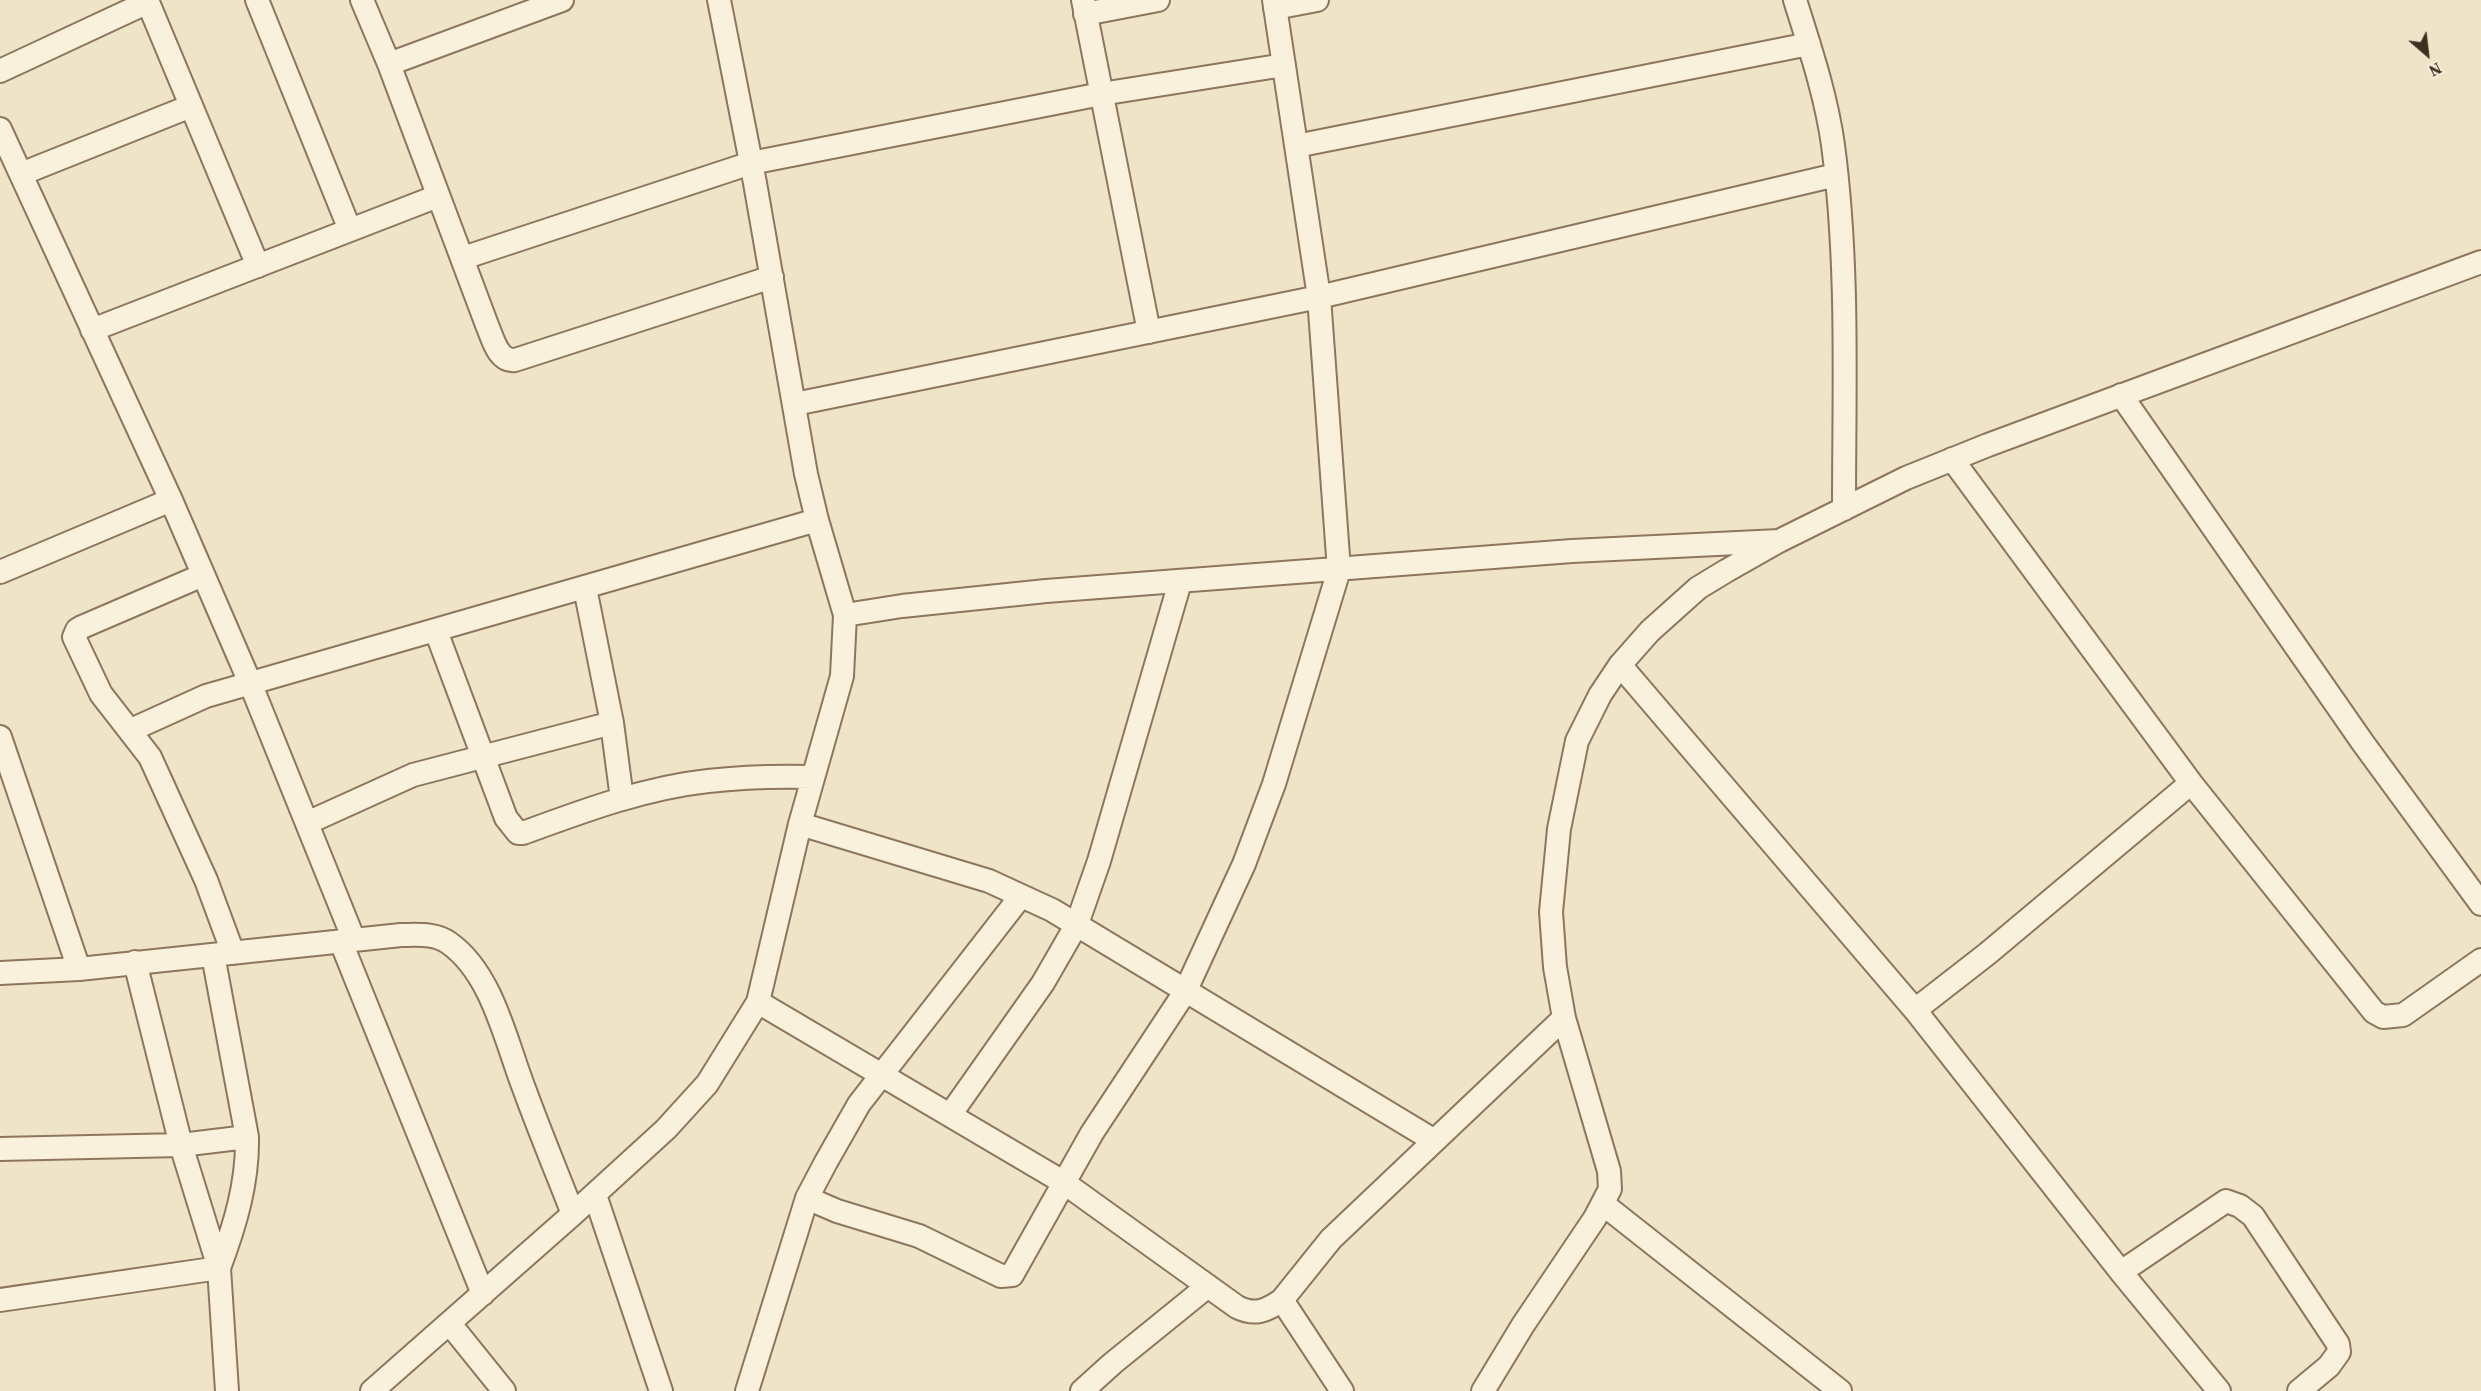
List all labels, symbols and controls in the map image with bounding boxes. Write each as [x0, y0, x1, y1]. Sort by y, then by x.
north arrow [2397, 24, 2457, 84]
text: N [2425, 57, 2446, 82]

